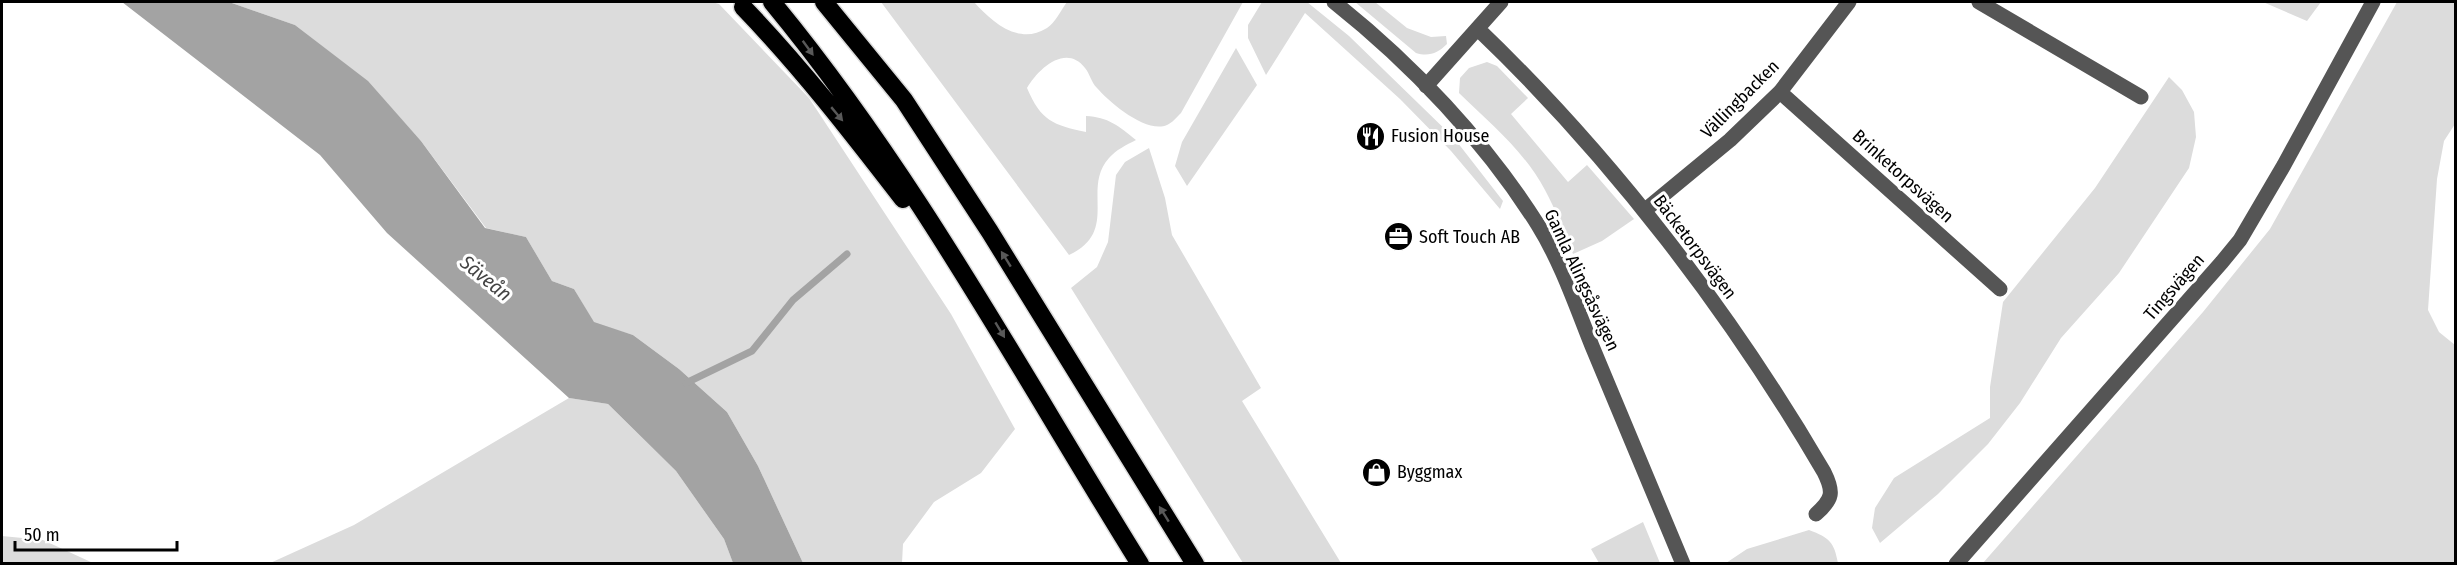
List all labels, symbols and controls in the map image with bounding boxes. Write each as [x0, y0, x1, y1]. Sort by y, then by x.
one-way arrow [802, 39, 814, 55]
street label: Vällingbacken [1696, 55, 1784, 143]
one-way arrow [830, 106, 843, 121]
restaurant icon: Fusion House [1354, 120, 1386, 152]
place label: Fusion House [1391, 125, 1490, 147]
street label: Brinketorpsvägen [1848, 125, 1958, 227]
street label: Bäcketorpsvägen [1649, 191, 1741, 303]
street label: Gamla Alingsåsvägen [1540, 206, 1624, 354]
office icon: Soft Touch AB [1382, 221, 1414, 253]
place label: Soft Touch AB [1419, 226, 1520, 248]
water label: Säveån [455, 249, 517, 306]
street label: Tingsvägen [2139, 249, 2209, 325]
one-way arrow [1001, 251, 1012, 267]
one-way arrow [994, 322, 1005, 338]
shop icon: Byggmax [1360, 456, 1392, 488]
place label: Byggmax [1397, 461, 1462, 483]
one-way arrow [1159, 506, 1170, 522]
scale bar [15, 514, 177, 552]
text: 50 m [24, 524, 60, 546]

